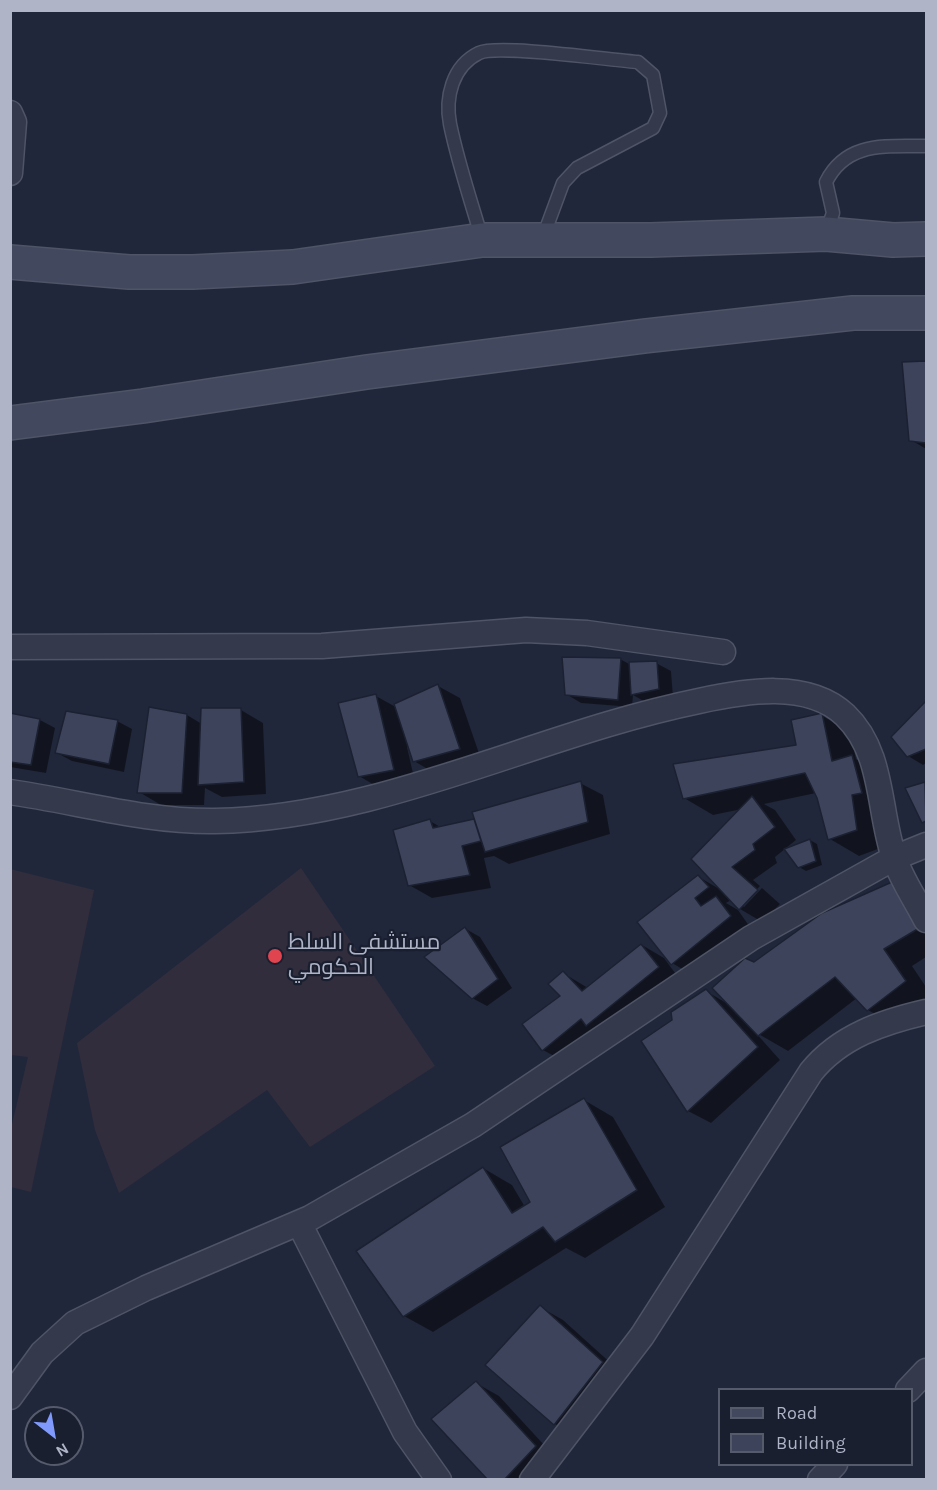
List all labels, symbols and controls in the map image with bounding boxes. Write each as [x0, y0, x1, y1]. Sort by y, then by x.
place label: مستشفى السلط الحكومي [288, 930, 440, 981]
marker: مستشفى السلط الحكومي [266, 947, 284, 965]
legend [718, 1388, 913, 1466]
text: Road [776, 1402, 817, 1424]
north arrow [24, 1406, 84, 1466]
text: Building [776, 1432, 846, 1454]
text: N [53, 1439, 72, 1461]

